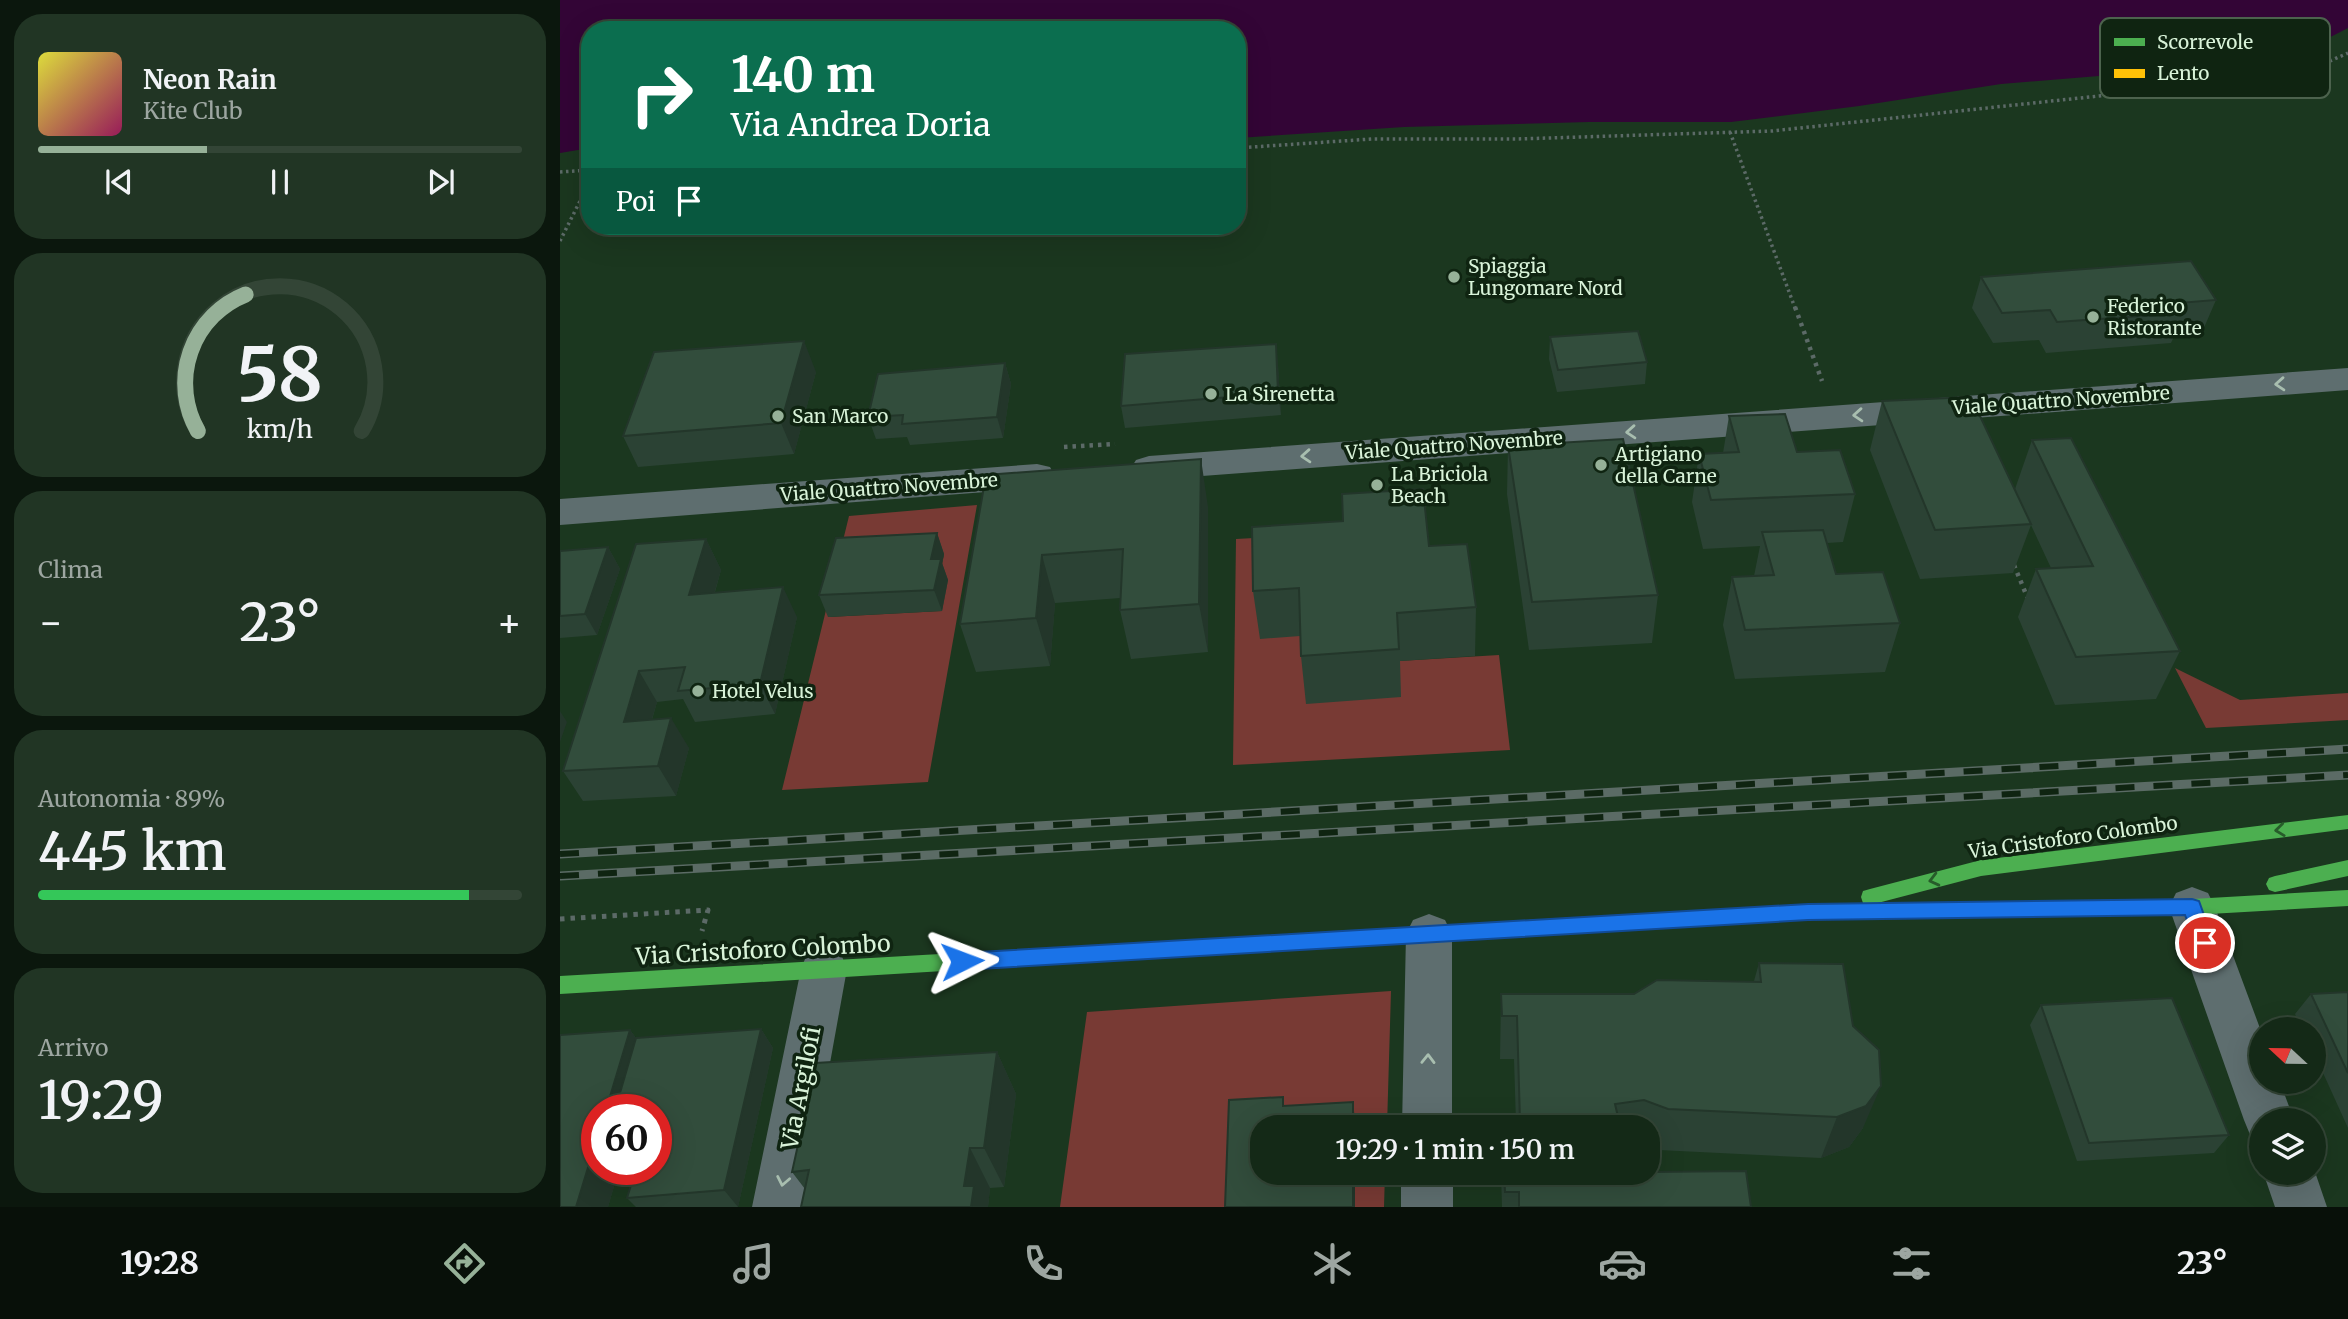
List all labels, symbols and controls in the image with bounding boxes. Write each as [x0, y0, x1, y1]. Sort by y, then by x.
legend [2100, 18, 2330, 98]
text: Scorrevole [2157, 30, 2253, 54]
text: 140 m [731, 44, 875, 105]
icon: right [616, 49, 707, 140]
text: Lento [2157, 61, 2209, 85]
text: Neon Rain [143, 63, 277, 96]
text: Kite Club [143, 96, 242, 125]
text: Via Andrea Doria [731, 105, 991, 145]
icon: previous [100, 163, 138, 201]
icon: pause [261, 163, 299, 201]
icon: next [422, 163, 460, 201]
icon: arrive [670, 182, 708, 220]
text: Poi [616, 185, 656, 218]
place label: Spiaggia Lungomare Nord [1468, 254, 1623, 300]
marker: Spiaggia Lungomare Nord [1446, 269, 1462, 285]
place label: Federico Ristorante [2107, 294, 2202, 340]
marker: Federico Ristorante [2085, 309, 2101, 325]
text: 58 [237, 329, 323, 421]
one-way arrow [2274, 376, 2285, 391]
street label: Viale Quattro Novembre [1950, 380, 2171, 420]
place label: La Sirenetta [1225, 382, 1335, 406]
marker: La Sirenetta [1203, 386, 1219, 402]
place label: San Marco [792, 404, 888, 428]
one-way arrow [1852, 407, 1863, 422]
marker: San Marco [770, 408, 786, 424]
text: km/h [247, 413, 313, 445]
one-way arrow [1625, 424, 1636, 439]
street label: Viale Quattro Novembre [1343, 425, 1564, 465]
place label: Artigiano della Carne [1614, 442, 1717, 488]
one-way arrow [1300, 448, 1311, 463]
marker: Artigiano della Carne [1593, 457, 1609, 473]
place label: La Briciola Beach [1391, 462, 1488, 508]
street label: Viale Quattro Novembre [778, 467, 999, 507]
marker: La Briciola Beach [1369, 477, 1385, 493]
text: Clima [38, 555, 103, 584]
text: 23° [239, 590, 321, 655]
text: − [38, 599, 63, 646]
text: + [497, 599, 522, 646]
place label: Hotel Velus [712, 679, 814, 703]
marker: Hotel Velus [690, 683, 706, 699]
text: Autonomia · 89% [38, 784, 225, 813]
street label: Via Cristoforo Colombo [1966, 810, 2179, 864]
text: 445 km [38, 819, 227, 884]
one-way arrow [2274, 823, 2286, 838]
one-way arrow [1928, 872, 1940, 886]
pin [2175, 913, 2235, 973]
position arrow [925, 924, 999, 998]
icon: arrive [2186, 924, 2224, 962]
street label: Via Cristoforo Colombo [634, 928, 891, 971]
north arrow [2249, 1017, 2326, 1094]
map controls [2249, 1017, 2326, 1185]
street label: Via Argilofi [774, 1024, 827, 1153]
text: Arrivo [38, 1033, 108, 1062]
one-way arrow [1420, 1053, 1436, 1064]
text: 19:29 [38, 1068, 164, 1133]
speed limit sign: 60 [581, 1094, 672, 1185]
button: layers [2249, 1108, 2326, 1185]
text: 19:29 · 1 min · 150 m [1335, 1133, 1575, 1166]
one-way arrow [776, 1175, 791, 1187]
icon: directions [440, 1239, 489, 1288]
icon: music [729, 1239, 778, 1288]
icon: phone [1019, 1239, 1068, 1288]
icon: climate [1308, 1239, 1357, 1288]
icon: car [1598, 1239, 1647, 1288]
icon: filters [1887, 1239, 1936, 1288]
text: 19:28 [120, 1243, 199, 1283]
text: 23° [2177, 1243, 2228, 1283]

